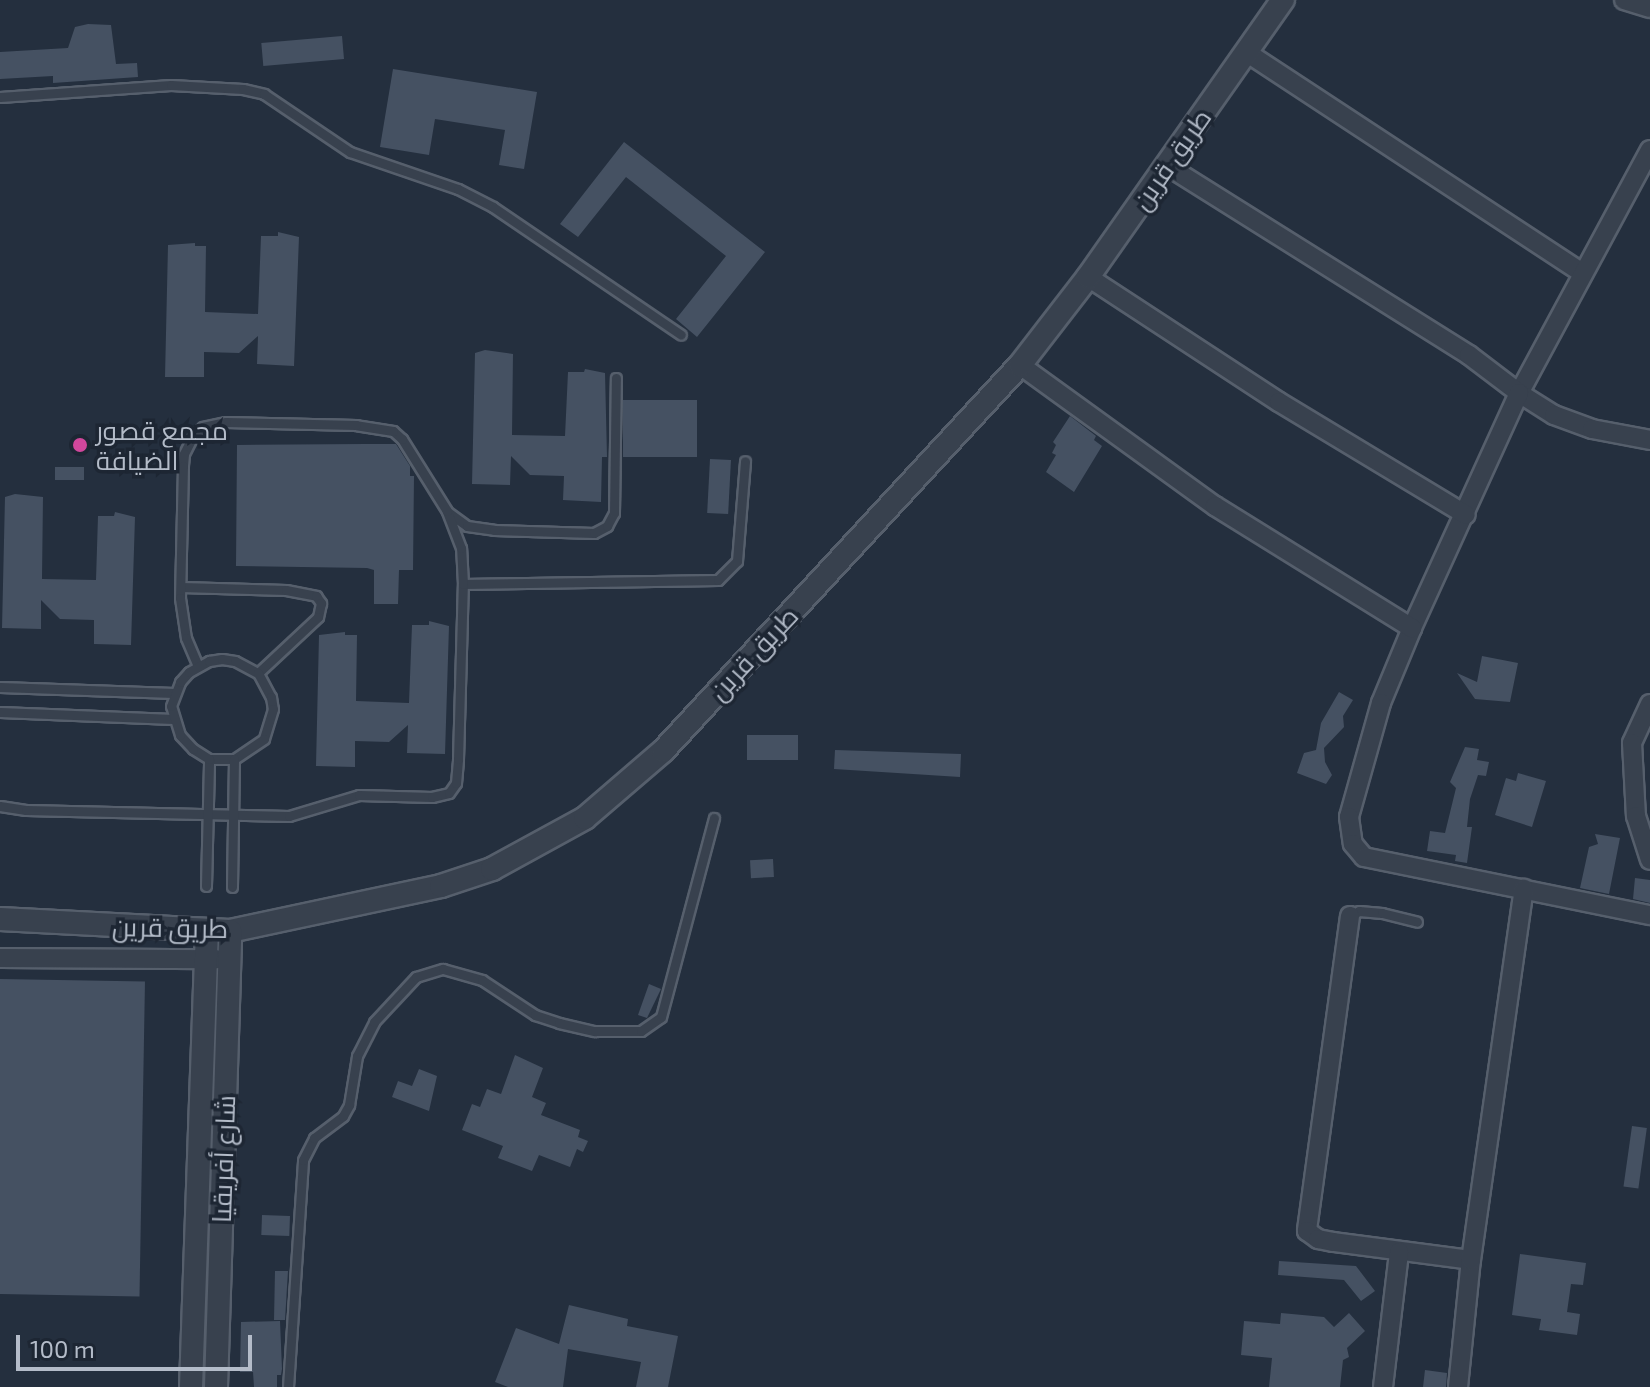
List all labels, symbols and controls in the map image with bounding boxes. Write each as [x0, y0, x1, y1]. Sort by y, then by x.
street label: طريق قرين [1125, 103, 1217, 215]
place label: مجمع قصور الضيافة [96, 414, 228, 476]
marker: مجمع قصور الضيافة [71, 436, 89, 454]
street label: طريق قرين [702, 600, 804, 706]
street label: طريق قرين [112, 910, 228, 944]
street label: شارع أفريقيا [205, 1095, 241, 1223]
scale bar [20, 1319, 256, 1369]
text: 100 m [30, 1334, 95, 1363]

